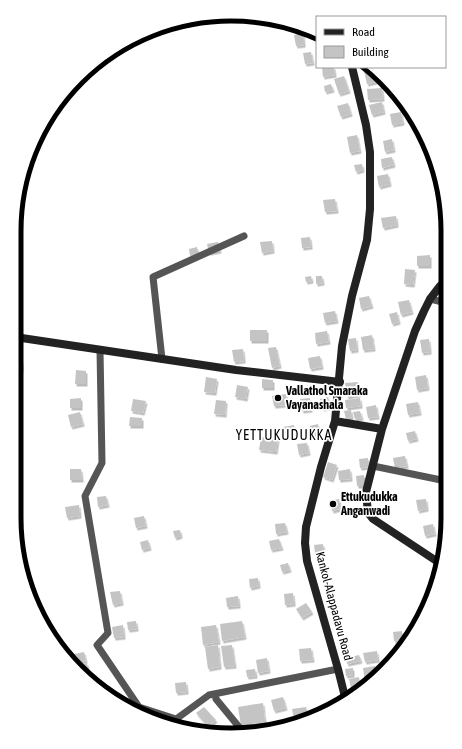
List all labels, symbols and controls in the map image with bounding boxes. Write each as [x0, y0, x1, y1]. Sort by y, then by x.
legend [316, 16, 446, 68]
text: Road [352, 25, 375, 39]
text: Building [352, 45, 390, 59]
place label: Vallathol Smaraka Vayanashala [285, 384, 368, 412]
marker: Vallathol Smaraka Vayanashala [273, 393, 283, 403]
district label: YETTUKUDUKKA [236, 427, 332, 443]
place label: Ettukudukka Anganwadi [340, 490, 398, 518]
marker: Ettukudukka Anganwadi [328, 499, 338, 509]
street label: Kankol-Alappadavu Road [313, 550, 355, 662]

